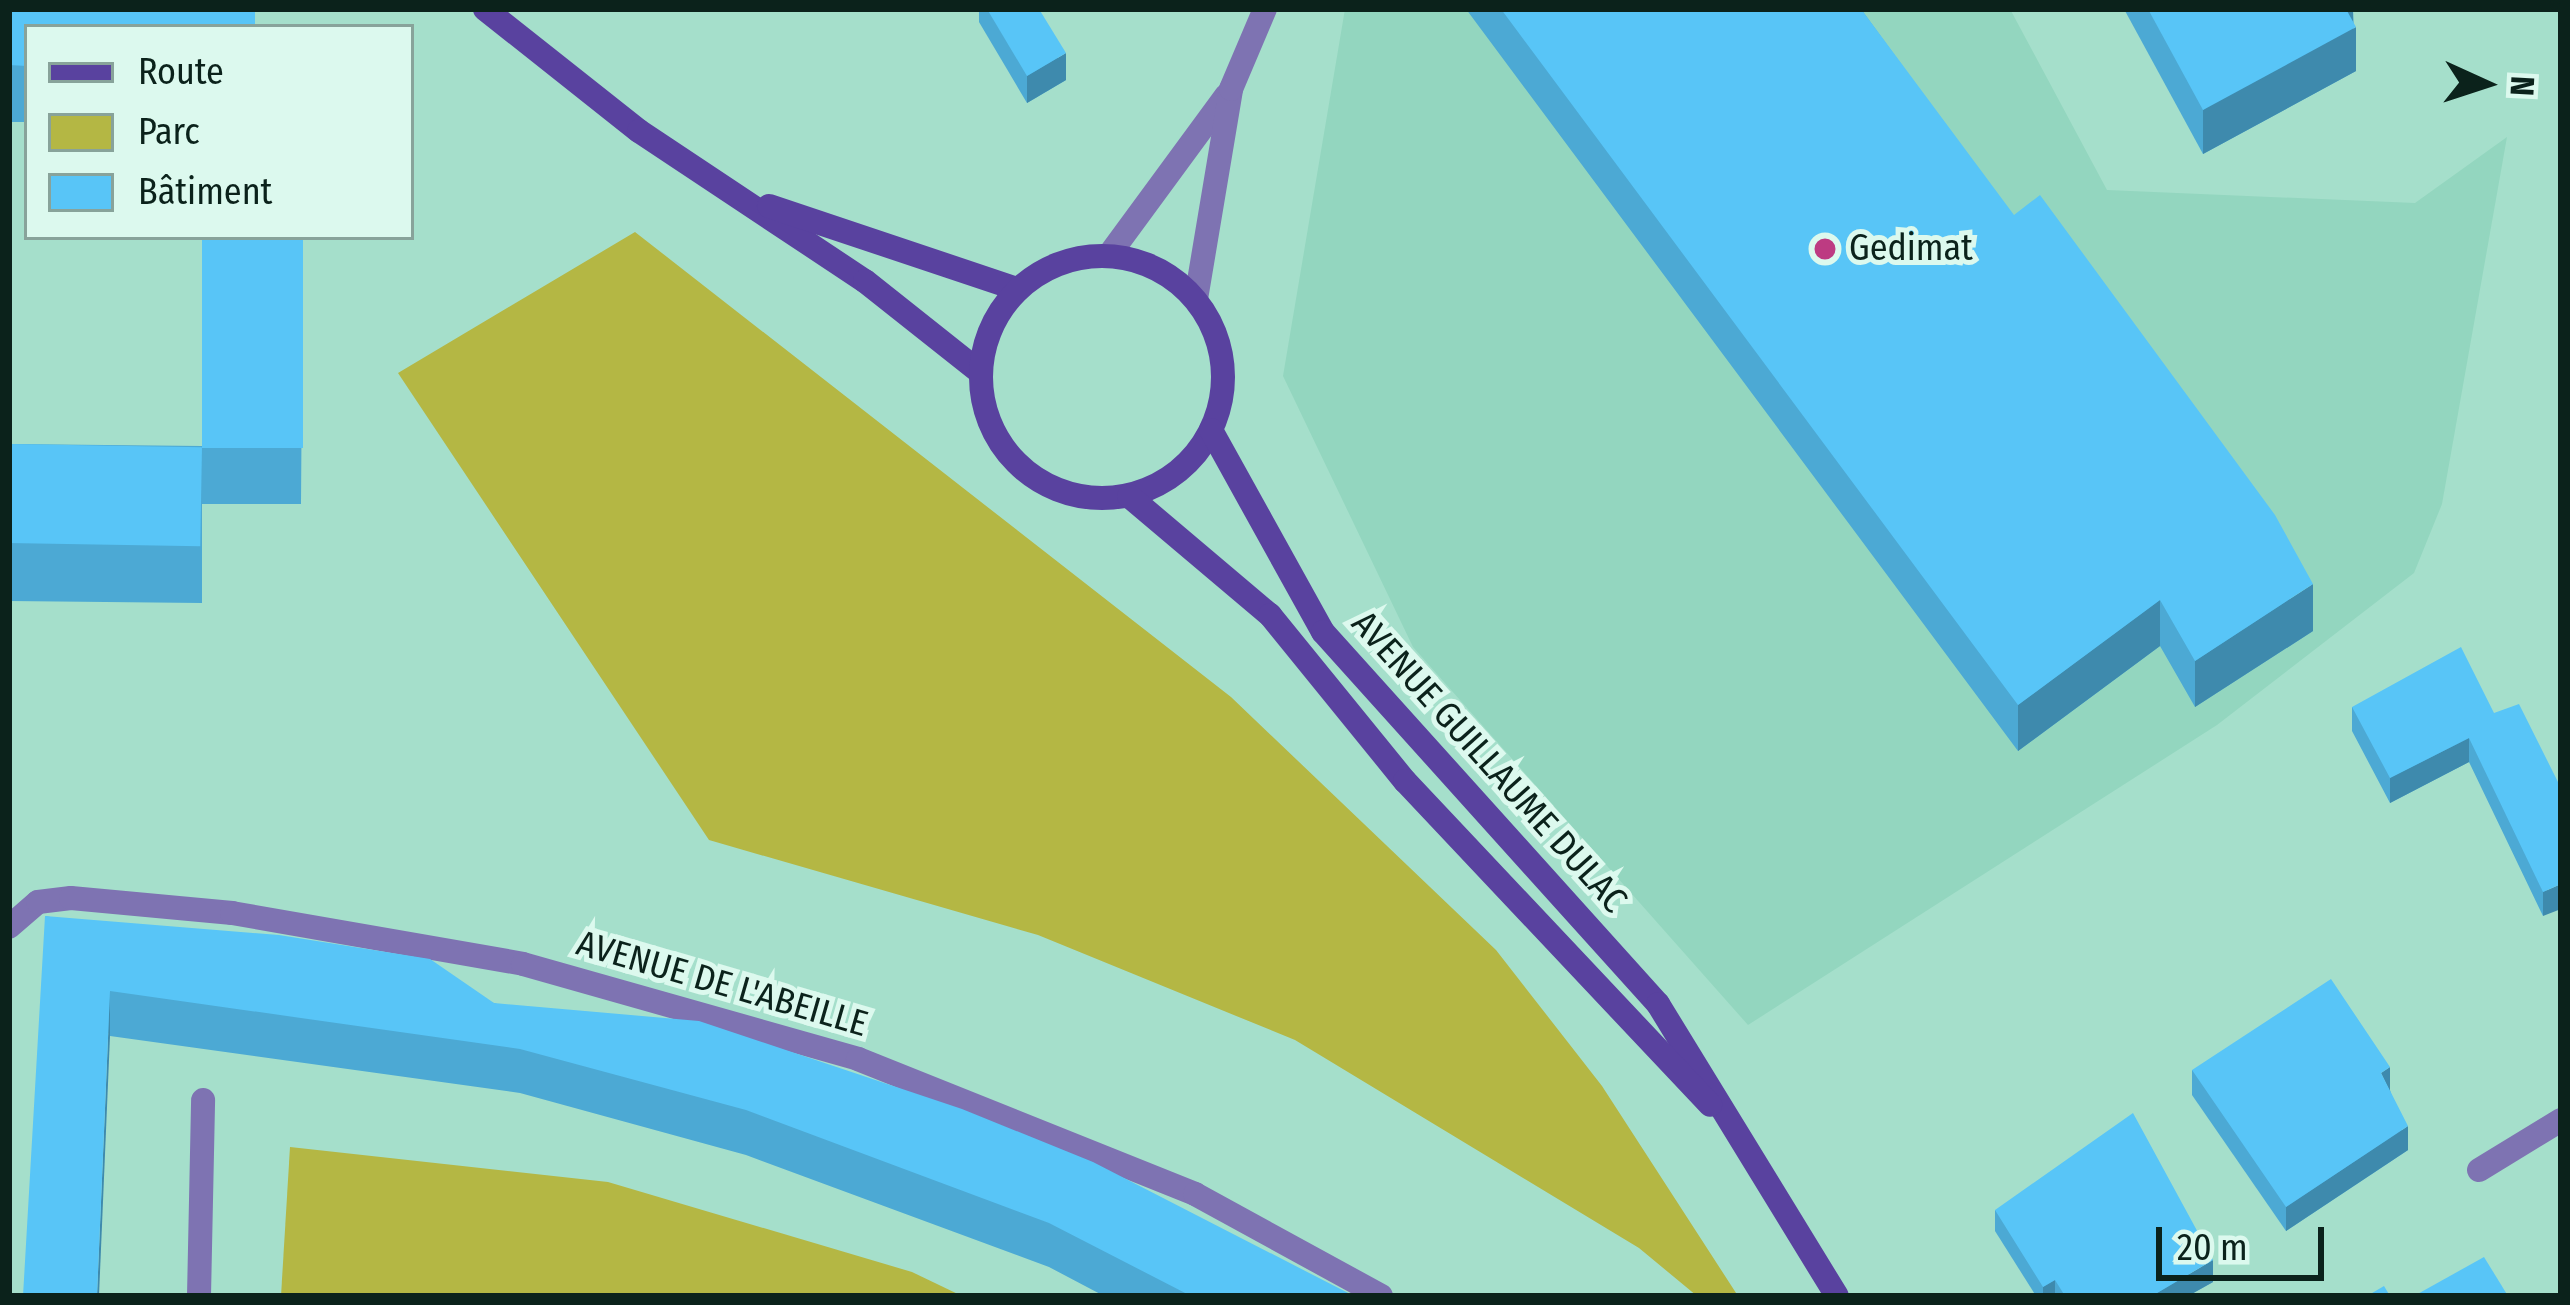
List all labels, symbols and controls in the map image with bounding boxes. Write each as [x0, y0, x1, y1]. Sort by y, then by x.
legend [24, 24, 414, 240]
north arrow [2426, 24, 2546, 144]
text: Route [138, 50, 224, 94]
text: N [2501, 75, 2542, 97]
text: Parc [138, 110, 200, 154]
text: Bâtiment [138, 170, 272, 214]
place label: Gedimat [1849, 227, 1973, 271]
marker: Gedimat [1812, 236, 1838, 262]
street label: AVENUE GUILLAUME DULAC [1342, 602, 1636, 922]
street label: AVENUE DE L'ABEILLE [572, 922, 872, 1046]
scale bar [2162, 1203, 2330, 1277]
text: 20 m [2177, 1226, 2248, 1270]

